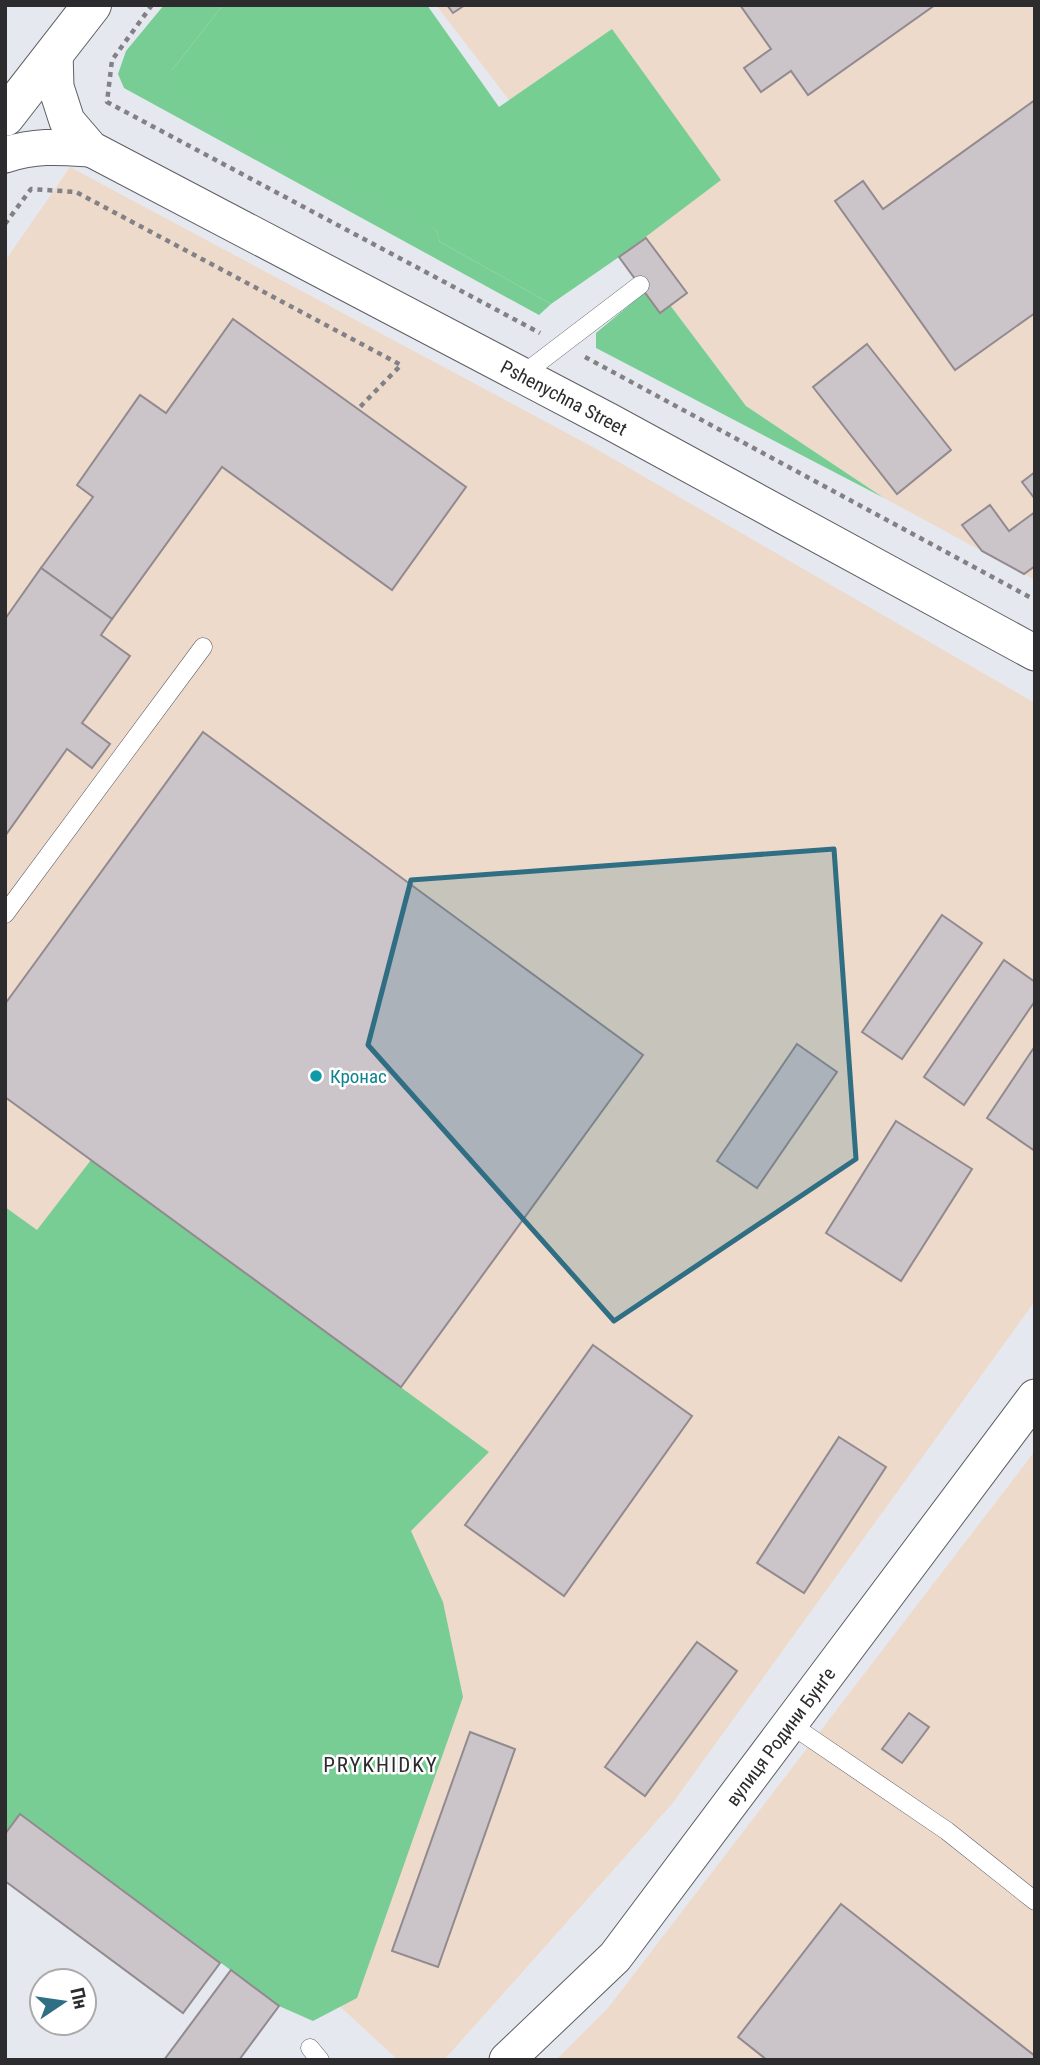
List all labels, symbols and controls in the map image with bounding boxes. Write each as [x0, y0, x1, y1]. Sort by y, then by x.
street label: Pshenychna Street [497, 355, 631, 441]
place label: Кронас [330, 1065, 387, 1088]
marker: Кронас [308, 1068, 324, 1084]
street label: вулиця Родини Бунґе [721, 1663, 840, 1810]
district label: PRYKHIDKY [323, 1753, 439, 1777]
north arrow [28, 1967, 98, 2037]
text: Пн [65, 1985, 93, 2011]

